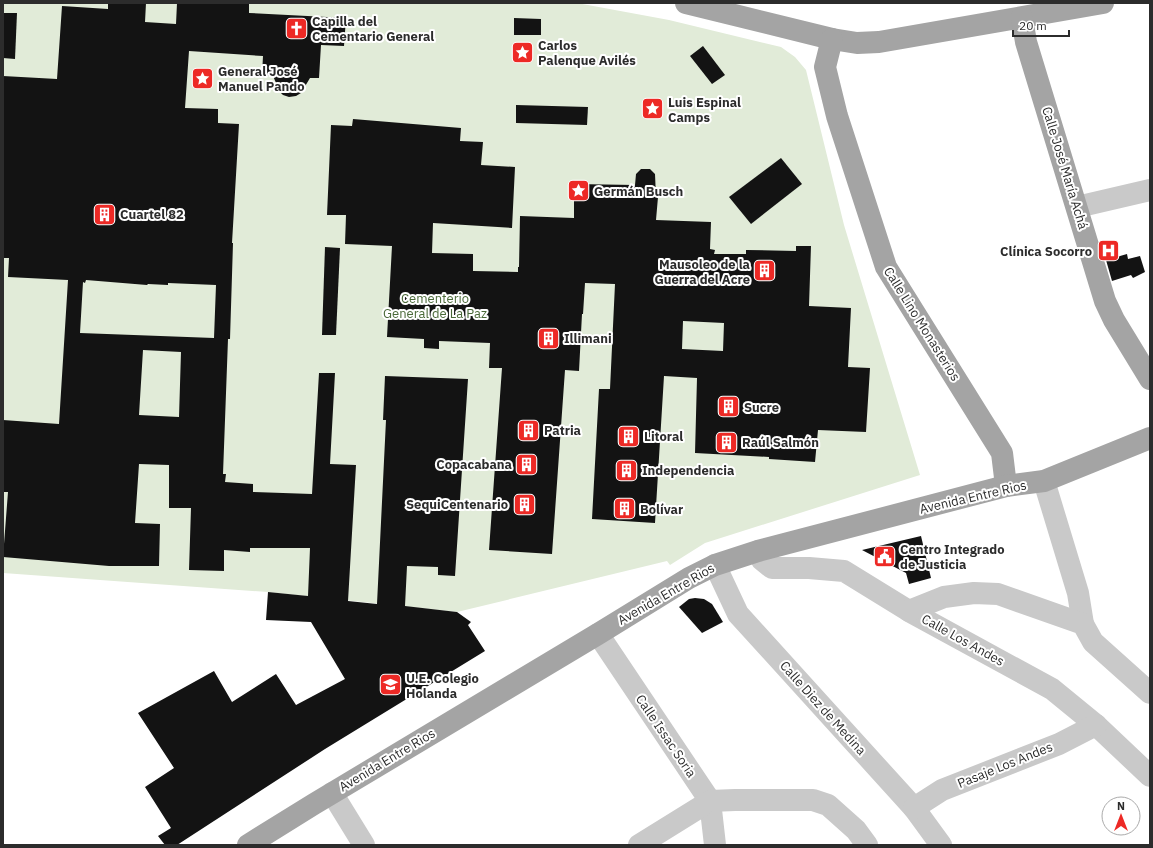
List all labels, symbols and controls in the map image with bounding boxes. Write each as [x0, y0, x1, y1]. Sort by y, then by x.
scale bar [1013, 12, 1069, 38]
place label: Capilla del Cementario General [312, 13, 434, 45]
church icon: Capilla del Cementario General [284, 15, 310, 41]
text: 20 m [1019, 18, 1047, 33]
place label: Carlos Palenque Avilés [538, 37, 636, 69]
place icon: Carlos Palenque Avilés [510, 39, 536, 65]
place label: General José Manuel Pando [218, 63, 305, 95]
place icon: General José Manuel Pando [189, 65, 215, 91]
place label: Luis Espinal Camps [668, 94, 741, 126]
place icon: Luis Espinal Camps [640, 96, 666, 122]
street label: Calle José María Achá [1038, 105, 1092, 231]
place icon: Germán Busch [565, 178, 591, 204]
place label: Germán Busch [594, 183, 683, 200]
building icon: Cuartel 82 [92, 201, 118, 227]
place label: Cuartel 82 [120, 206, 184, 223]
hospital icon: Clínica Socorro [1095, 238, 1121, 264]
place label: Clínica Socorro [1000, 243, 1092, 260]
place label: Mausoleo de la Guerra del Acre [654, 256, 750, 288]
building icon: Mausoleo de la Guerra del Acre [752, 258, 778, 284]
street label: Calle Lino Monasterios [880, 264, 964, 384]
park label: Cementerio General de La Paz [383, 290, 487, 322]
building icon: Illimani [536, 325, 562, 351]
place label: Illimani [564, 330, 612, 347]
building icon: Sucre [716, 394, 742, 420]
place label: Sucre [744, 399, 779, 416]
building icon: Patria [516, 417, 542, 443]
place label: Patria [544, 422, 581, 439]
building icon: Litoral [616, 423, 642, 449]
place label: Litoral [644, 428, 683, 445]
building icon: Raúl Salmón [714, 429, 740, 455]
place label: Raúl Salmón [742, 434, 819, 451]
building icon: Copacabana [514, 451, 540, 477]
place label: Copacabana [436, 456, 512, 473]
building icon: Independencia [614, 457, 640, 483]
place label: Independencia [642, 462, 734, 479]
street label: Avenida Entre Rios [918, 476, 1028, 518]
building icon: SequiCentenario [511, 491, 537, 517]
place label: SequiCentenario [406, 496, 508, 513]
building icon: Bolívar [611, 496, 637, 522]
place label: Bolívar [640, 501, 683, 518]
place label: Centro Integrado de Justicia [900, 541, 1005, 573]
public building icon: Centro Integrado de Justicia [872, 543, 898, 569]
street label: Avenida Entre Rios [614, 559, 718, 629]
street label: Calle Los Andes [919, 610, 1007, 670]
street label: Calle Diez de Medina [776, 657, 870, 759]
place label: U.E. Colegio Holanda [406, 670, 479, 702]
school or university icon: U.E. Colegio Holanda [377, 672, 403, 698]
street label: Calle Issac Soria [632, 691, 700, 781]
street label: Avenida Entre Rios [336, 725, 438, 795]
street label: Pasaje Los Andes [955, 738, 1055, 792]
north arrow [1101, 796, 1141, 836]
text: N [1117, 799, 1125, 813]

